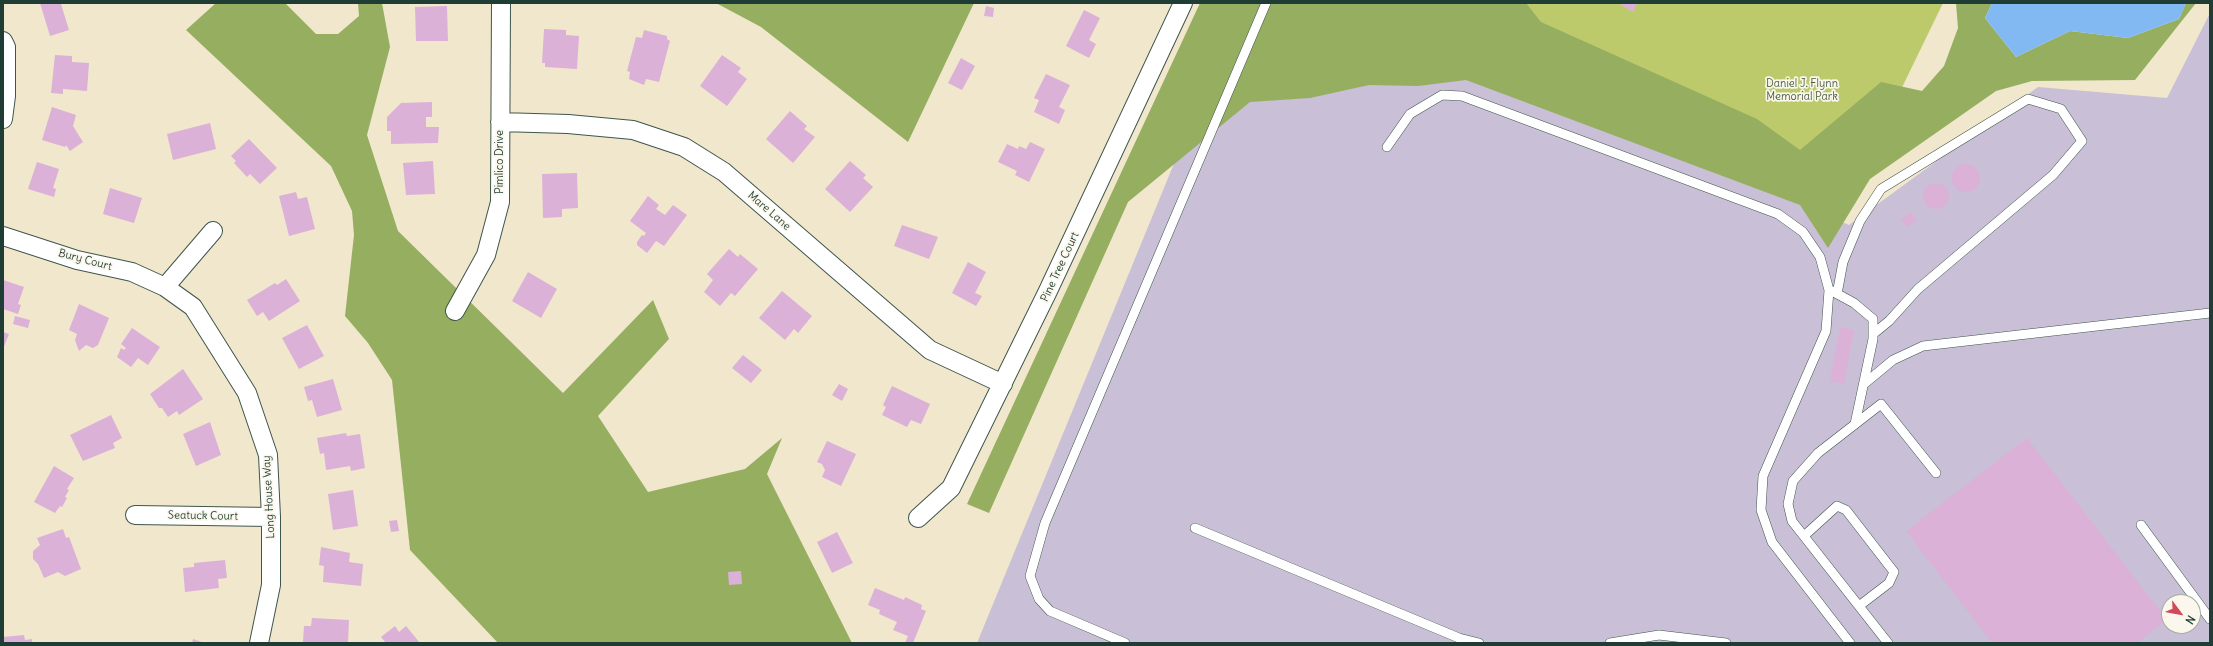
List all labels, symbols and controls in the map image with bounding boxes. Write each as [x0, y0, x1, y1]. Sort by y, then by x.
park label: Daniel J. Flynn Memorial Park [1766, 77, 1838, 103]
street label: Pimlico Drive [493, 130, 507, 194]
street label: Mare Lane [745, 189, 793, 233]
street label: Pine Tree Court [1038, 230, 1082, 304]
street label: Bury Court [57, 247, 113, 273]
street label: Long House Way [260, 455, 278, 539]
street label: Seatuck Court [168, 509, 238, 523]
north arrow [2161, 594, 2201, 634]
text: N [2182, 613, 2198, 627]

